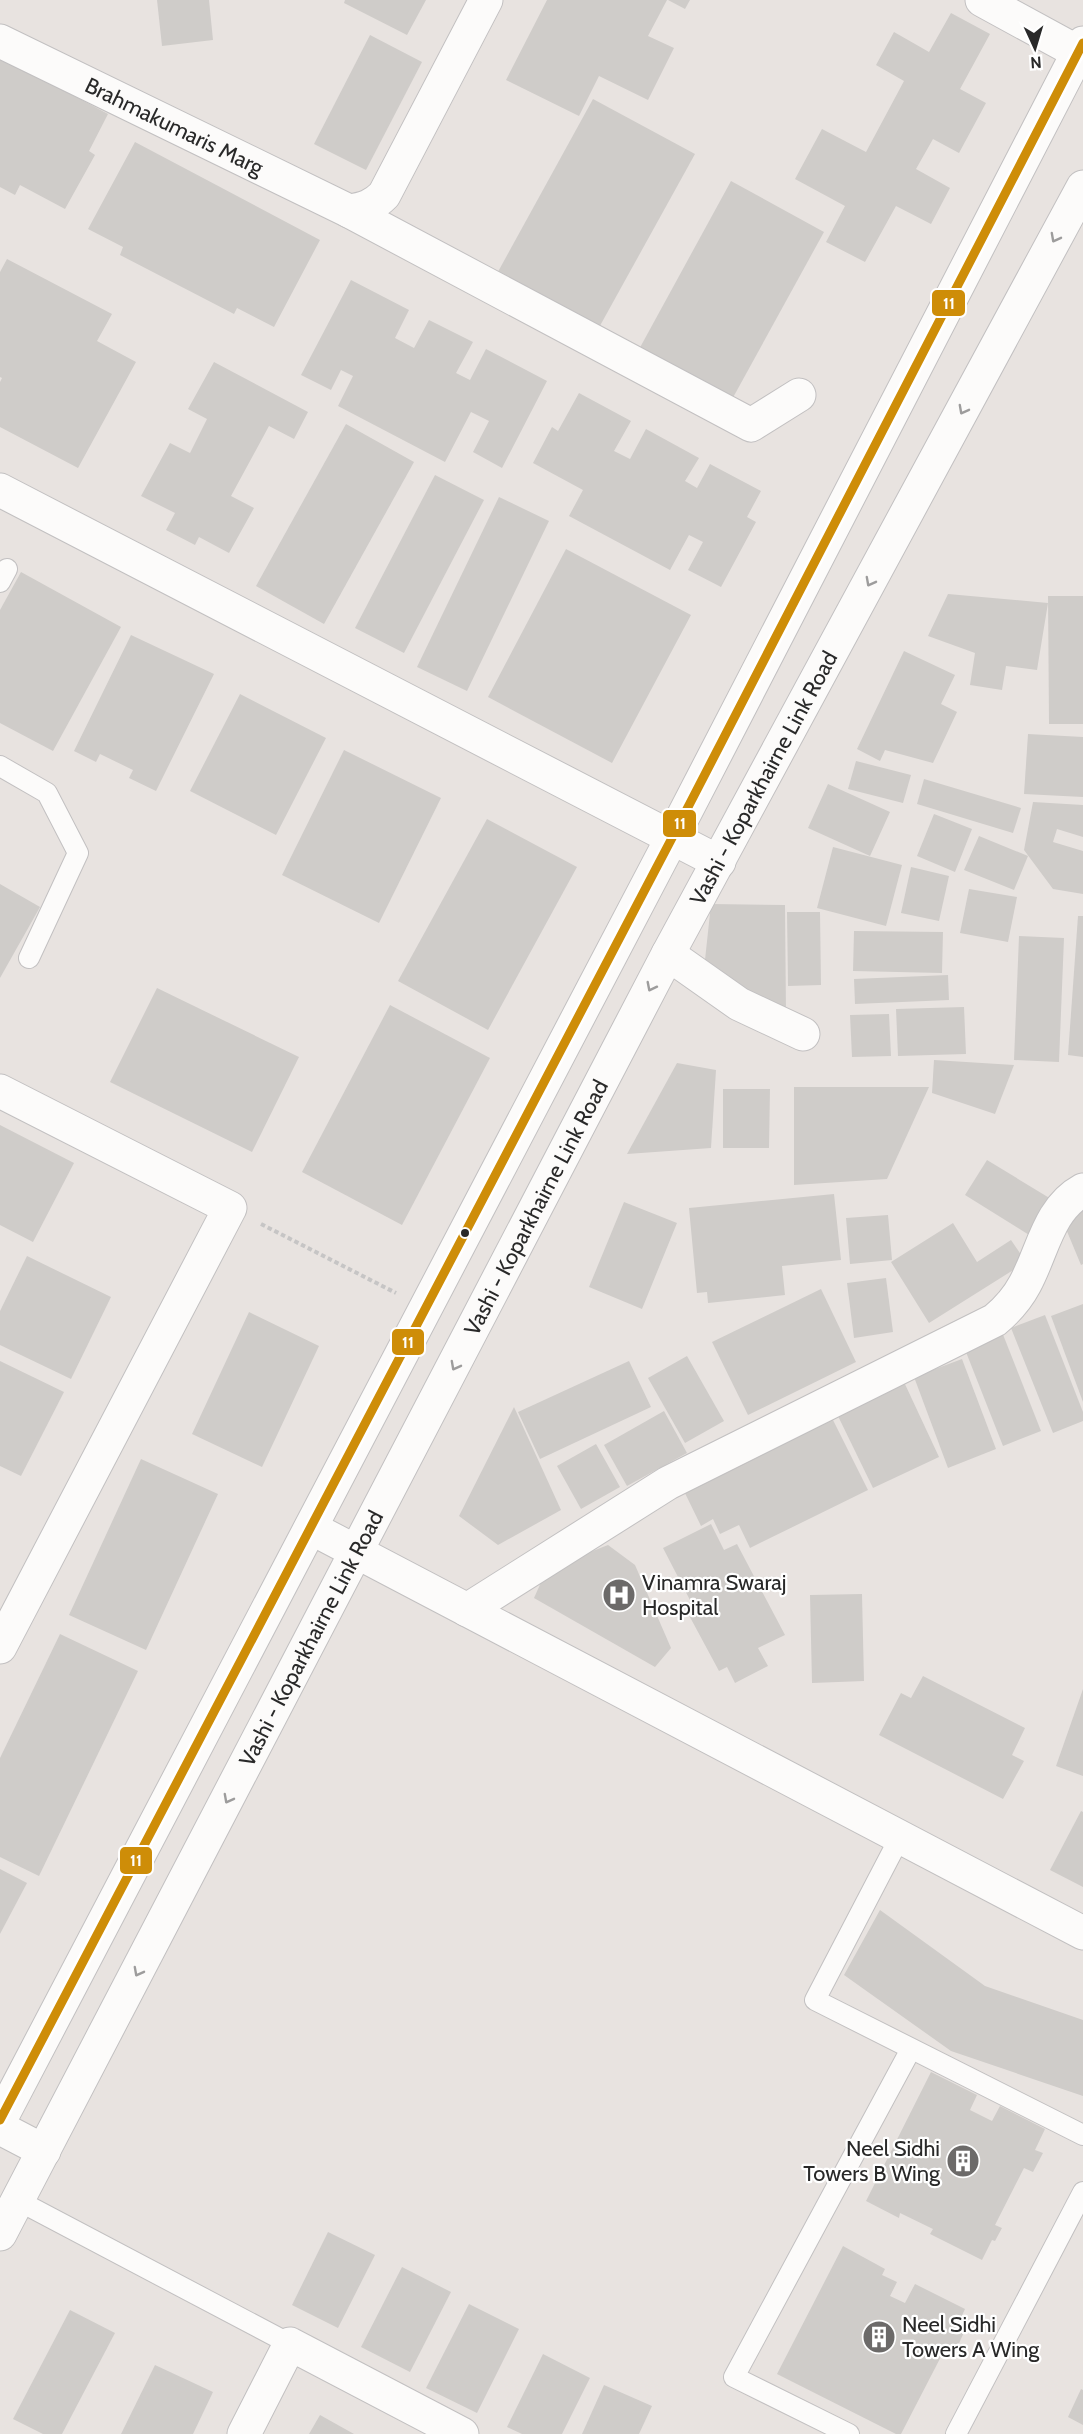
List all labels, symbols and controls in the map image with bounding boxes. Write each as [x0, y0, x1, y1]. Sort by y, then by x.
north arrow [1005, 18, 1065, 78]
text: N [1030, 53, 1042, 72]
street label: Brahmakumaris Marg [81, 72, 269, 182]
one-way arrow [1051, 232, 1062, 242]
line badge: 11 [931, 289, 966, 317]
text: 11 [943, 294, 955, 313]
one-way arrow [959, 404, 970, 414]
one-way arrow [866, 575, 877, 586]
street label: Vashi - Koparkhairne Link Road [684, 647, 843, 910]
line badge: 11 [662, 809, 697, 838]
text: 11 [674, 814, 686, 833]
one-way arrow [647, 981, 658, 992]
street label: Vashi - Koparkhairne Link Road [458, 1075, 614, 1340]
unlabelled marker [459, 1227, 471, 1239]
line badge: 11 [391, 1328, 425, 1356]
text: 11 [402, 1333, 414, 1352]
one-way arrow [451, 1359, 462, 1370]
street label: Vashi - Koparkhairne Link Road [234, 1506, 389, 1771]
place label: Vinamra Swaraj Hospital [642, 1569, 787, 1621]
hospital icon: Vinamra Swaraj Hospital [601, 1577, 637, 1613]
one-way arrow [224, 1793, 235, 1803]
line badge: 11 [119, 1846, 153, 1875]
text: 11 [130, 1851, 142, 1870]
one-way arrow [134, 1965, 145, 1976]
place label: Neel Sidhi Towers B Wing [803, 2135, 941, 2187]
building icon: Neel Sidhi Towers B Wing [945, 2143, 981, 2179]
place label: Neel Sidhi Towers A Wing [902, 2311, 1040, 2363]
building icon: Neel Sidhi Towers A Wing [861, 2319, 897, 2355]

